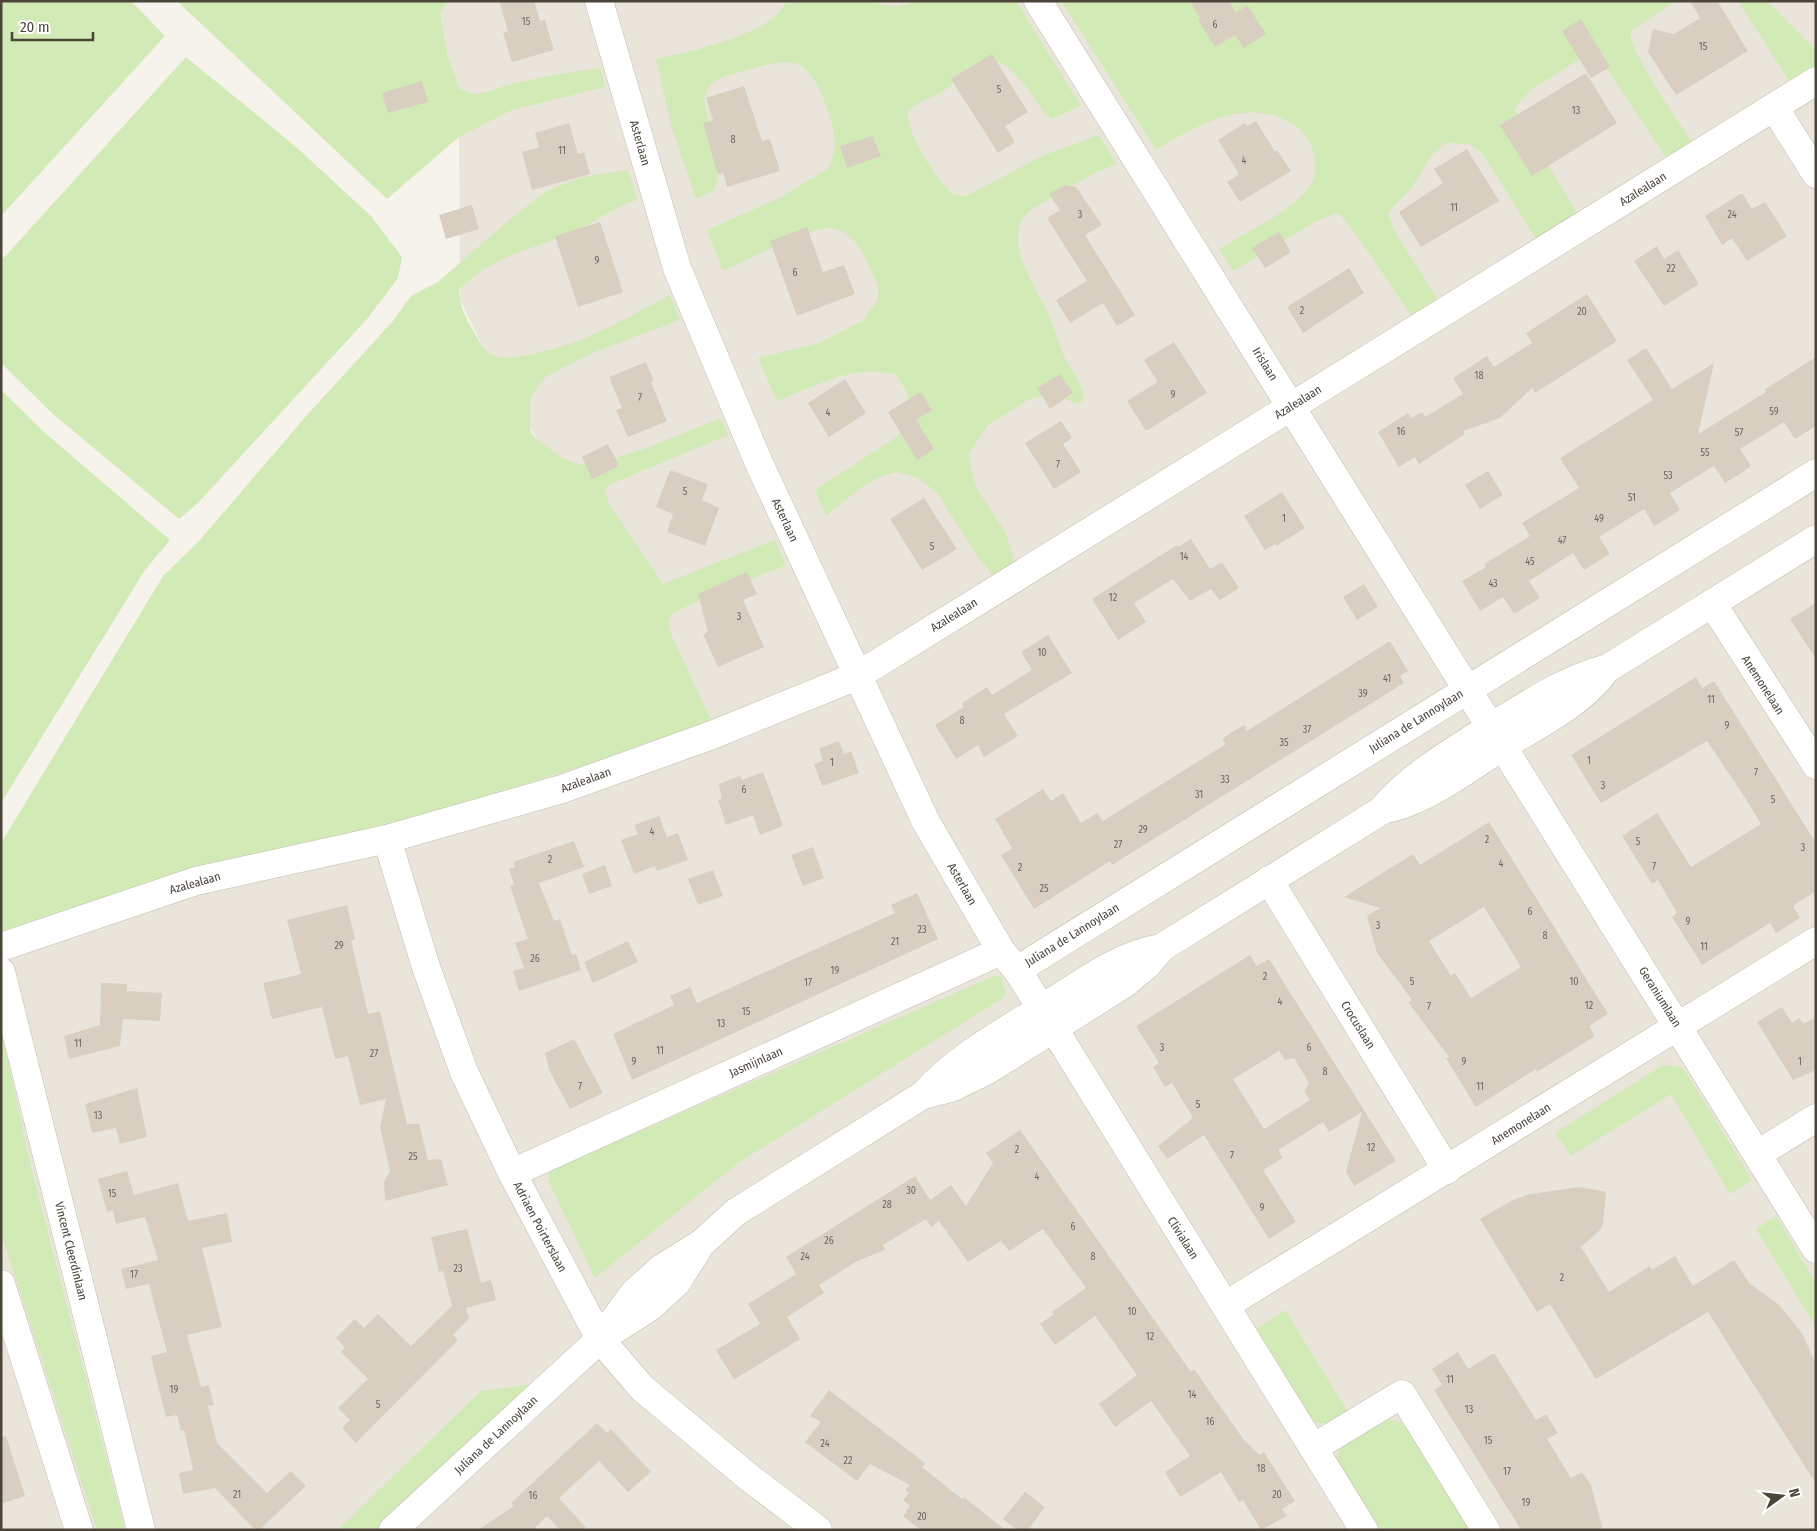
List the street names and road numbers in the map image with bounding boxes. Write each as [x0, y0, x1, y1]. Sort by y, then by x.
street label: Asterlaan [627, 119, 653, 167]
street label: Azalealaan [1617, 169, 1669, 209]
street label: Irislaan [1249, 345, 1281, 383]
street label: Azalealaan [1272, 382, 1324, 422]
street label: Asterlaan [769, 496, 801, 544]
street label: Azalealaan [928, 595, 980, 635]
street label: Anemonelaan [1739, 653, 1787, 717]
street label: Juliana de Lannoylaan [1366, 686, 1466, 756]
street label: Azalealaan [559, 764, 613, 796]
street label: Asterlaan [944, 860, 980, 908]
street label: Azalealaan [168, 869, 222, 897]
street label: Juliana de Lannoylaan [1022, 900, 1122, 970]
street label: Geraniumlaan [1636, 964, 1684, 1030]
street label: Crocuslaan [1338, 999, 1378, 1051]
street label: Jasmijnlaan [727, 1044, 785, 1080]
street label: Anemonelaan [1489, 1100, 1553, 1148]
street label: Adriaen Poirterslaan [510, 1179, 570, 1275]
street label: Vincent Cleerdinlaan [52, 1200, 90, 1302]
street label: Clivialaan [1164, 1214, 1202, 1262]
street label: Juliana de Lannoylaan [452, 1393, 540, 1477]

